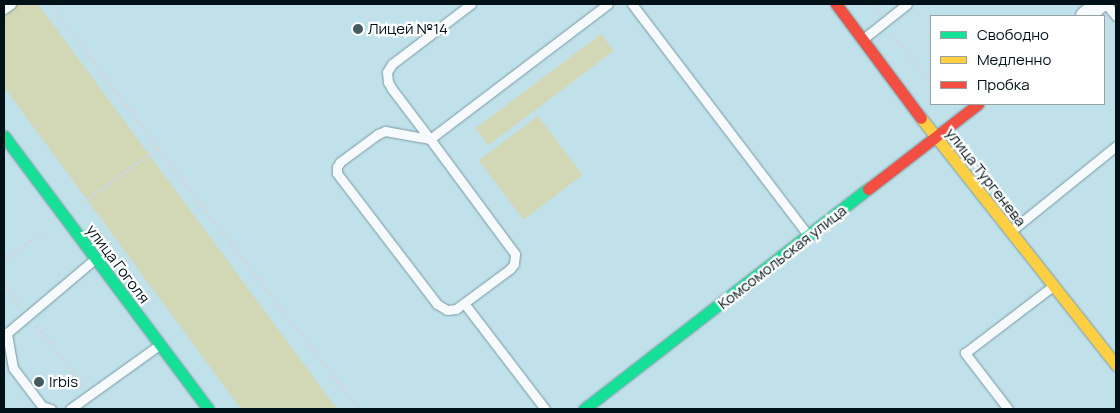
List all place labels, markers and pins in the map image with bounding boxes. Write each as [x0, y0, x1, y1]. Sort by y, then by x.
place label: Лицей №14 [368, 20, 448, 38]
marker: Лицей №14 [352, 23, 364, 35]
place label: Irbis [49, 373, 78, 391]
marker: Irbis [33, 376, 45, 388]

